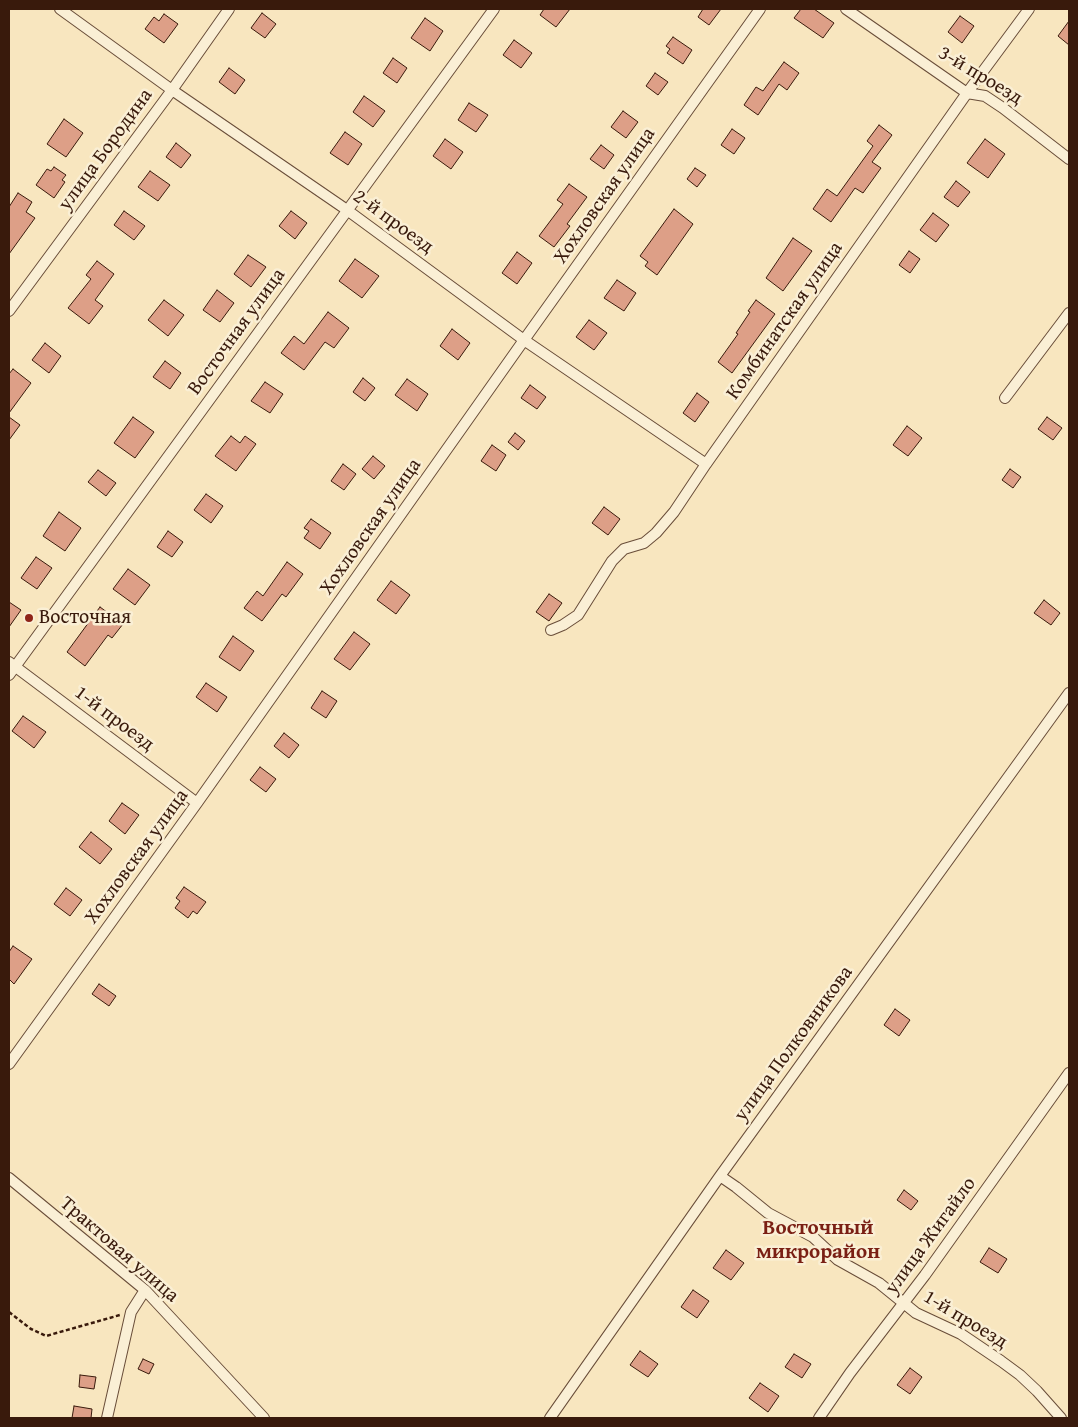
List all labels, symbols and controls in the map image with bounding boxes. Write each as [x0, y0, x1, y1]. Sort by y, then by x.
street label: 3-й проезд [934, 42, 1026, 110]
street label: улица Бородина [54, 84, 158, 216]
street label: Хохловская улица [549, 123, 661, 269]
street label: 2-й проезд [348, 185, 438, 259]
street label: Комбинатская улица [722, 237, 848, 405]
street label: Восточная улица [183, 264, 291, 400]
street label: Хохловская улица [315, 454, 427, 600]
place label: Восточная [39, 606, 131, 630]
marker: Восточная [23, 612, 35, 624]
street label: 1-й проезд [69, 681, 159, 757]
street label: Хохловская улица [80, 785, 194, 929]
street label: улица Полковникова [730, 962, 858, 1126]
street label: улица Жигайло [880, 1173, 982, 1299]
street label: Трактовая улица [55, 1192, 183, 1308]
district label: Восточный микрорайон [756, 1216, 880, 1266]
street label: 1-й проезд [919, 1286, 1011, 1354]

